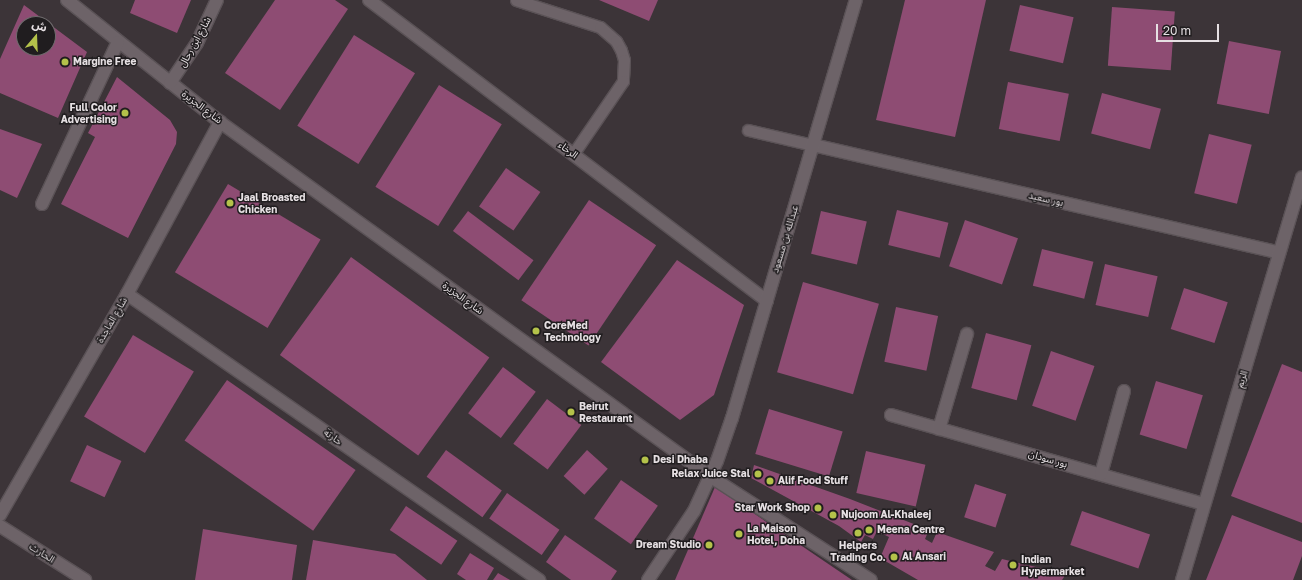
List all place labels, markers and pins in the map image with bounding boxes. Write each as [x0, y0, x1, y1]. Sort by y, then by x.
place label: Margine Free [73, 56, 136, 68]
marker: Margine Free [60, 57, 70, 67]
place label: Full Color Advertising [61, 101, 117, 124]
marker: Full Color Advertising [120, 108, 130, 118]
place label: Jaal Broasted Chicken [238, 191, 305, 214]
marker: Jaal Broasted Chicken [225, 198, 235, 208]
place label: CoreMed Technology [544, 319, 601, 342]
marker: CoreMed Technology [531, 326, 541, 336]
place label: Beirut Restaurant [579, 400, 633, 424]
marker: Beirut Restaurant [566, 407, 576, 417]
place label: Desi Dhaba [653, 454, 708, 466]
marker: Desi Dhaba [640, 455, 650, 465]
place label: Relax Juice Stal [672, 468, 750, 480]
marker: Relax Juice Stal [753, 469, 763, 479]
place label: Alif Food Stuff [778, 475, 848, 487]
marker: Alif Food Stuff [765, 476, 775, 486]
place label: Star Work Shop [735, 502, 810, 514]
marker: Star Work Shop [813, 503, 823, 513]
place label: Nujoom Al-Khaleej [841, 509, 931, 521]
marker: Nujoom Al-Khaleej [828, 510, 838, 520]
place label: La Maison Hotel, Doha [747, 522, 805, 546]
place label: Meena Centre [877, 524, 945, 536]
marker: Meena Centre [864, 525, 874, 535]
marker: Helpers Trading Co. [853, 528, 863, 538]
marker: La Maison Hotel, Doha [734, 529, 744, 539]
place label: Dream Studio [636, 539, 701, 551]
place label: Helpers Trading Co. [830, 539, 886, 562]
marker: Dream Studio [704, 540, 714, 550]
place label: Al Ansari [902, 551, 946, 563]
marker: Al Ansari [889, 552, 899, 562]
place label: Indian Hypermarket [1021, 553, 1084, 576]
marker: Indian Hypermarket [1008, 560, 1018, 570]

